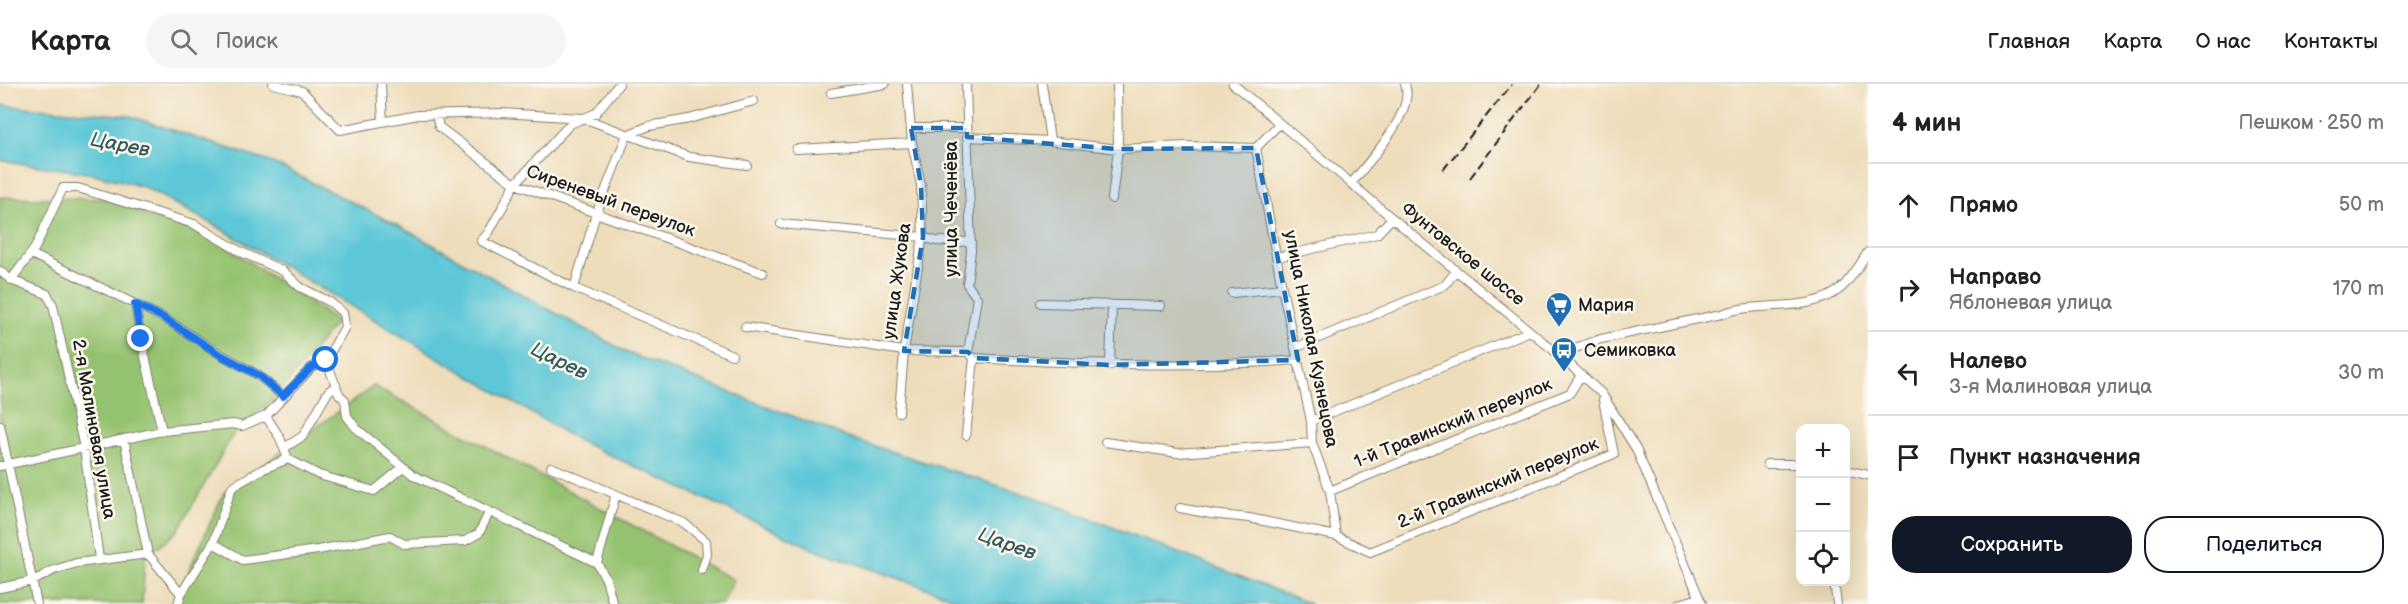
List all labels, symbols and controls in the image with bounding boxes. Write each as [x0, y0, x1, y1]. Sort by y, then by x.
search box [146, 14, 566, 68]
text: Карта [30, 25, 110, 58]
icon: search [167, 25, 200, 58]
text: Поиск [215, 28, 278, 55]
text: Главная [1987, 29, 2070, 54]
text: Карта [2103, 29, 2162, 54]
text: О нас [2195, 29, 2251, 54]
text: Контакты [2284, 29, 2378, 54]
text: 4 мин [1892, 108, 1961, 139]
text: Пешком · 250 m [2239, 111, 2384, 135]
water label: Царев [88, 127, 152, 163]
street label: улица Чеченёва [941, 141, 962, 277]
street label: Сиреневый переулок [524, 161, 699, 241]
icon: ahead [1892, 189, 1925, 222]
text: Прямо [1949, 192, 2018, 219]
text: 50 m [2339, 193, 2384, 217]
street label: Фунтовское шоссе [1397, 198, 1529, 310]
street label: улица Жукова [878, 221, 916, 341]
street label: улица Николая Кузнецова [1280, 228, 1342, 450]
text: Направо [1949, 264, 2041, 291]
icon: right [1892, 273, 1925, 306]
text: 170 m [2333, 277, 2384, 301]
supermarket icon: Мария [1544, 290, 1574, 328]
text: Яблоневая улица [1949, 291, 2112, 315]
place label: Мария [1578, 295, 1634, 316]
route end [127, 325, 153, 351]
bus stop icon: Семиковка [1549, 335, 1579, 373]
street label: 2-я Малиновая улица [68, 337, 120, 521]
water label: Царев [527, 337, 592, 385]
place label: Семиковка [1584, 340, 1676, 361]
route start [312, 346, 338, 372]
text: Налево [1949, 348, 2027, 375]
icon: left [1892, 357, 1925, 390]
text: 30 m [2338, 361, 2384, 385]
street label: 1-й Травинский переулок [1351, 374, 1555, 472]
text: 3-я Малиновая улица [1949, 375, 2152, 399]
map controls [1796, 424, 1850, 586]
button: + [1796, 424, 1850, 478]
street label: 2-й Травинский переулок [1394, 433, 1602, 533]
icon: arrive [1892, 441, 1925, 474]
text: Пункт назначения [1949, 444, 2141, 471]
button: − [1796, 478, 1850, 532]
button: Сохранить [1892, 516, 2132, 573]
button: Поделиться [2144, 516, 2384, 573]
water label: Царев [975, 522, 1040, 566]
button: locate [1796, 532, 1850, 586]

